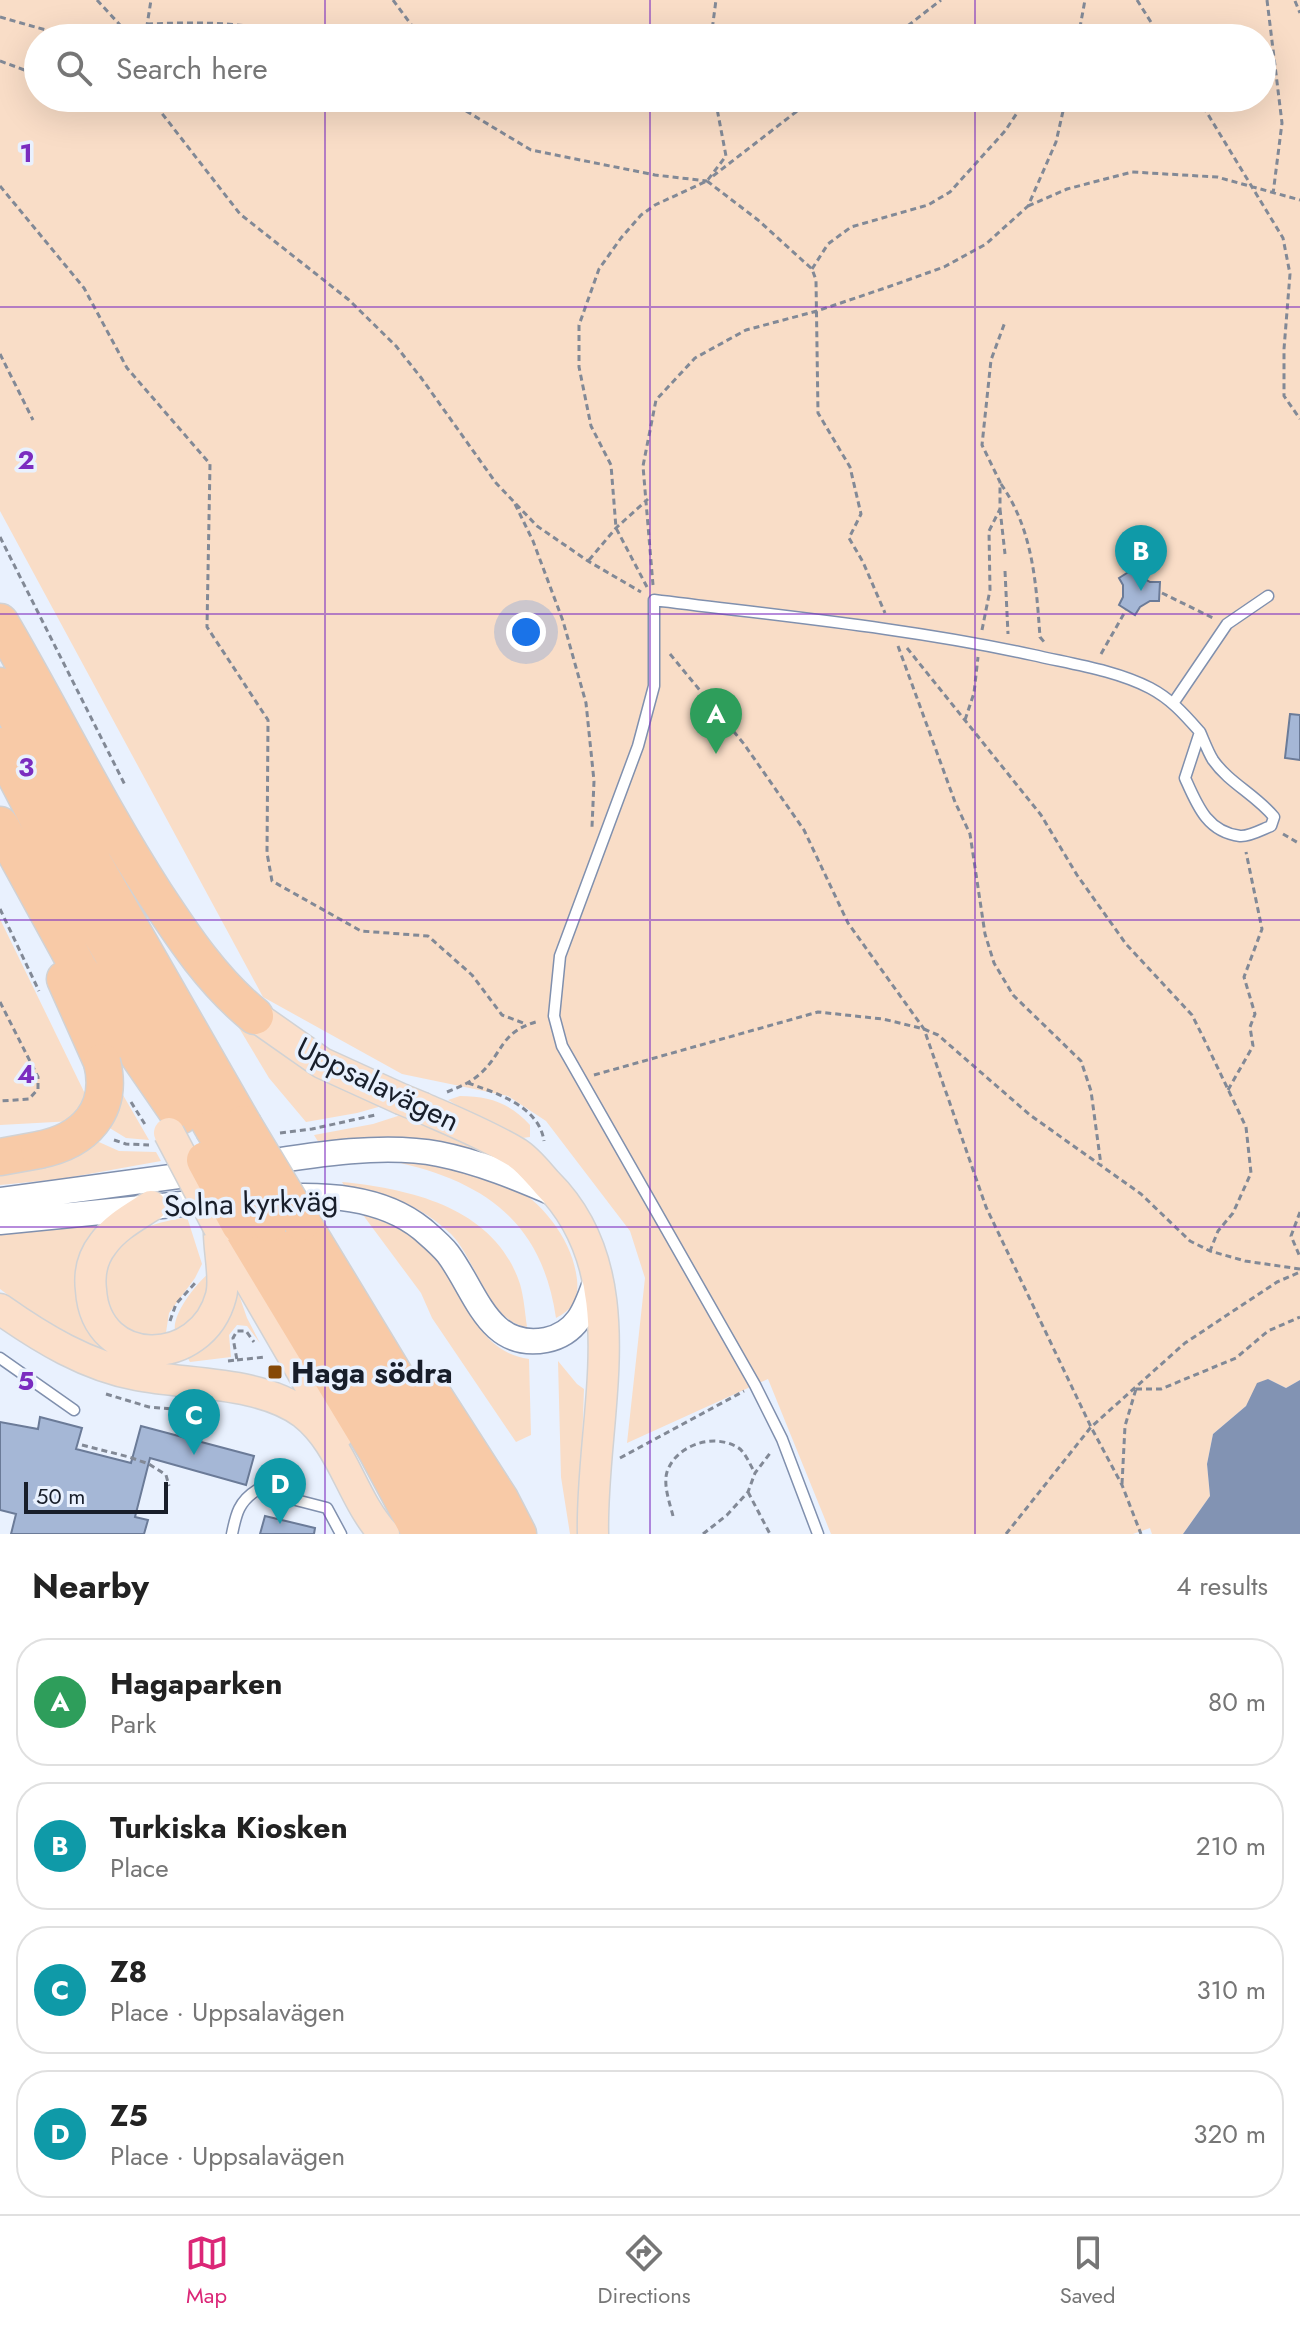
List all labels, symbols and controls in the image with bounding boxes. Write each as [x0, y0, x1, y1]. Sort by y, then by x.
search box [24, 24, 1276, 112]
icon: search [52, 46, 96, 90]
text: Search here [116, 47, 268, 90]
text: 1 [19, 134, 33, 172]
text: 2 [17, 441, 35, 479]
pin: B [1115, 525, 1167, 591]
your location [506, 612, 546, 652]
pin: A [690, 688, 742, 754]
text: 3 [18, 748, 34, 786]
street label: Uppsalavägen [289, 1026, 467, 1142]
text: 4 [17, 1055, 35, 1093]
street label: Solna kyrkväg [163, 1178, 339, 1228]
place label: Haga södra [291, 1351, 453, 1394]
text: 5 [18, 1362, 34, 1400]
marker: Haga södra [266, 1363, 284, 1381]
pin: C [168, 1389, 220, 1455]
pin: D [254, 1458, 306, 1524]
scale bar [24, 1478, 168, 1514]
text: 50 m [36, 1480, 85, 1512]
text: Nearby [32, 1562, 149, 1611]
text: 4 results [1176, 1567, 1268, 1605]
text: Hagaparken [110, 1662, 283, 1705]
text: A [50, 1683, 70, 1721]
text: 80 m [1208, 1683, 1266, 1721]
text: Park [110, 1705, 156, 1743]
text: Turkiska Kiosken [110, 1806, 348, 1849]
text: B [51, 1827, 69, 1865]
text: 210 m [1196, 1827, 1266, 1865]
text: Place [110, 1849, 169, 1887]
text: Z8 [110, 1950, 147, 1993]
text: C [51, 1971, 69, 2009]
text: 310 m [1196, 1971, 1266, 2009]
text: Place · Uppsalavägen [110, 1993, 345, 2031]
text: Z5 [110, 2094, 148, 2137]
text: D [50, 2115, 70, 2153]
text: 320 m [1193, 2115, 1266, 2153]
text: Place · Uppsalavägen [110, 2137, 345, 2175]
tab: Map [185, 2231, 229, 2311]
tab: Directions [598, 2231, 691, 2311]
tab: Saved [1060, 2231, 1115, 2311]

